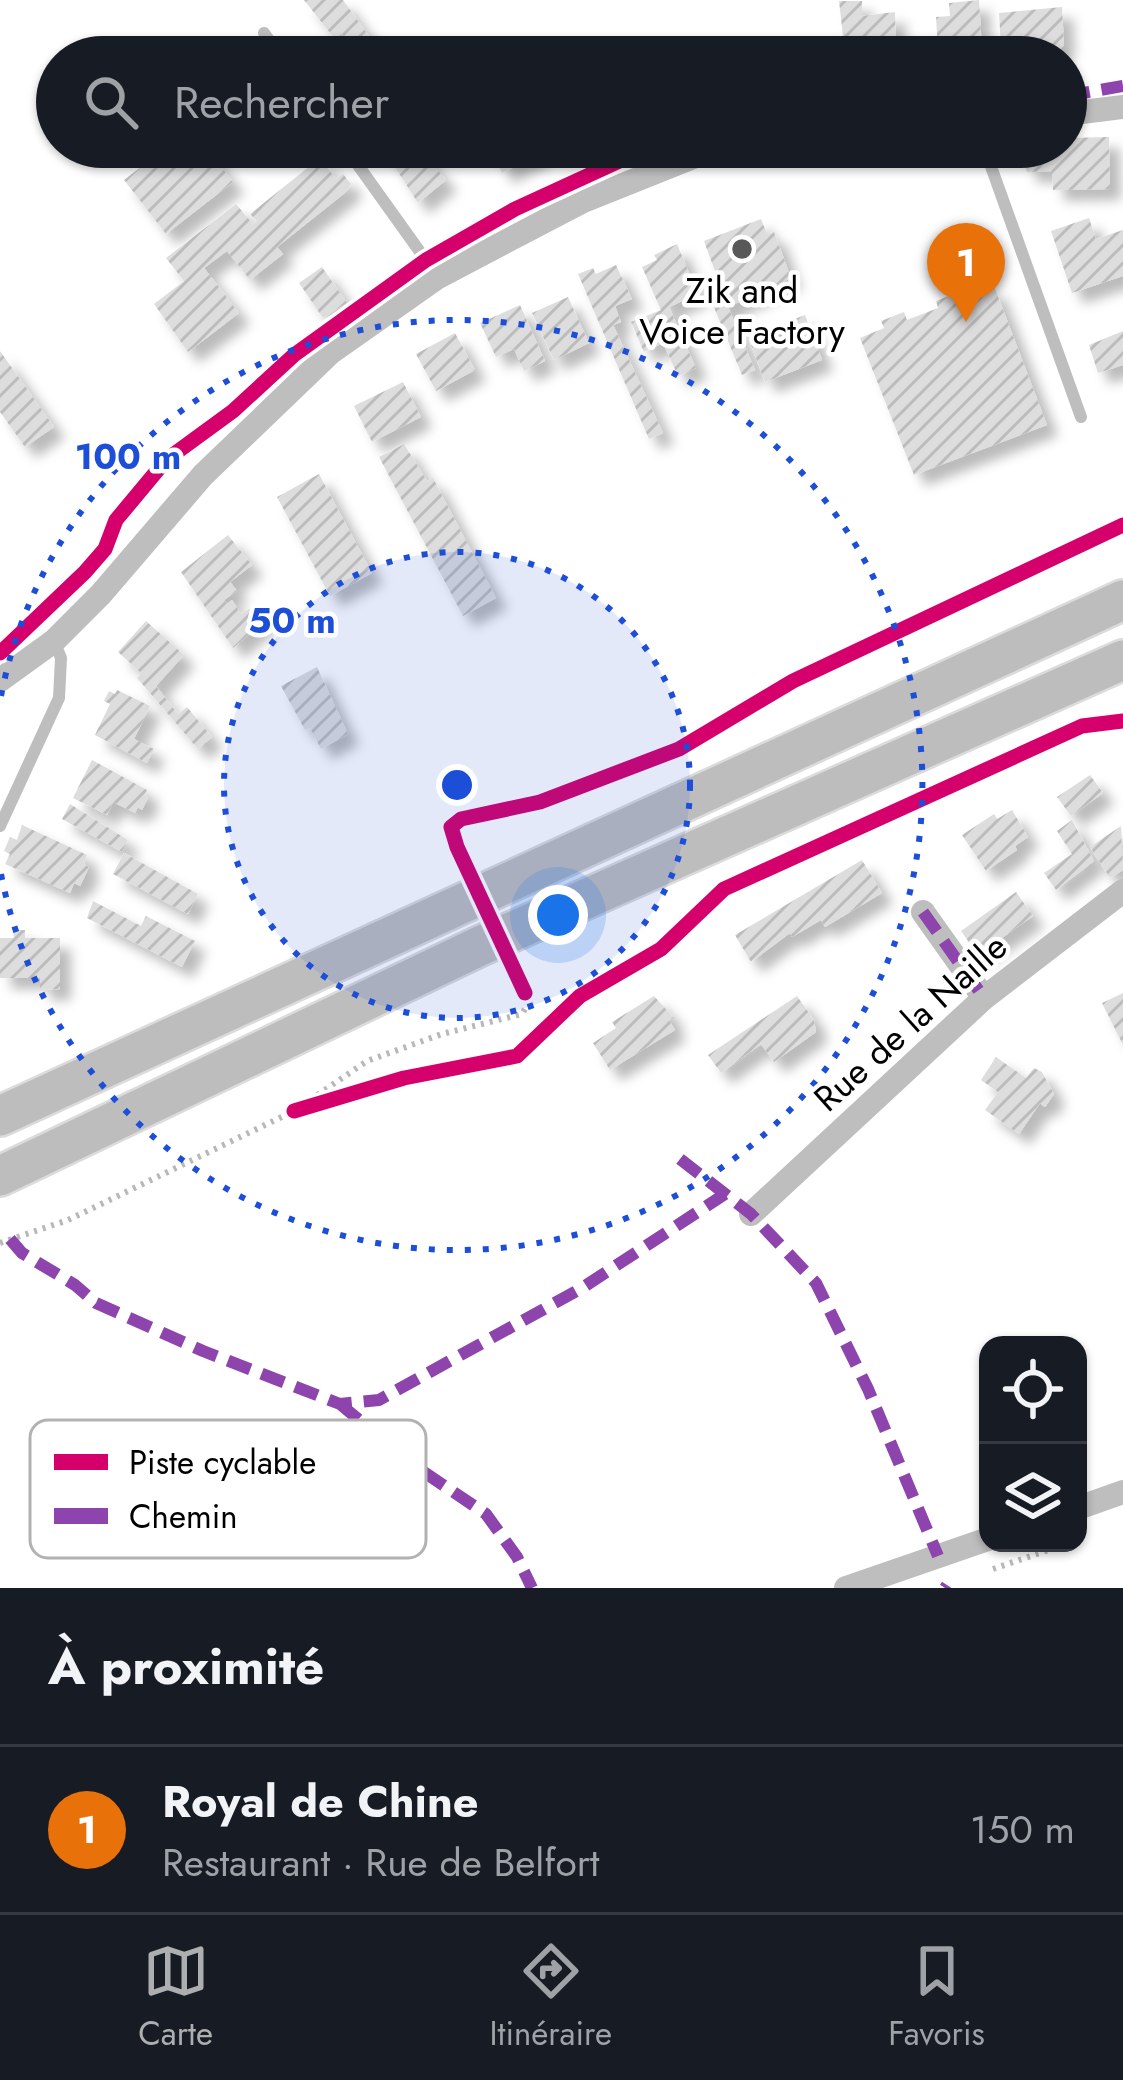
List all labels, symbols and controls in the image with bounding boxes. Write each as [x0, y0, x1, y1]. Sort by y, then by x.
search box [36, 36, 1087, 168]
icon: search [78, 69, 144, 135]
text: Rechercher [174, 70, 389, 135]
pin: 1 [927, 223, 1005, 322]
marker: Zik and Voice Factory [729, 236, 755, 262]
place label: Zik and Voice Factory [639, 264, 845, 357]
text: 100 m [75, 430, 181, 482]
text: 50 m [248, 594, 336, 646]
centre of rings [436, 764, 478, 806]
your location [528, 885, 588, 945]
street label: Rue de la Naille [802, 921, 1018, 1123]
map controls [979, 1336, 1087, 1552]
button: locate [979, 1336, 1087, 1444]
legend [30, 1420, 426, 1558]
text: Piste cyclable [129, 1439, 316, 1486]
button: layers [979, 1444, 1087, 1552]
text: Chemin [129, 1493, 238, 1540]
text: À proximité [48, 1629, 324, 1703]
text: Royal de Chine [162, 1769, 479, 1834]
text: 1 [77, 1801, 97, 1858]
text: 150 m [970, 1801, 1075, 1858]
text: Restaurant · Rue de Belfort [162, 1834, 599, 1891]
tab: Carte [138, 1938, 213, 2057]
tab: Itinéraire [489, 1938, 612, 2057]
tab: Favoris [888, 1938, 985, 2057]

